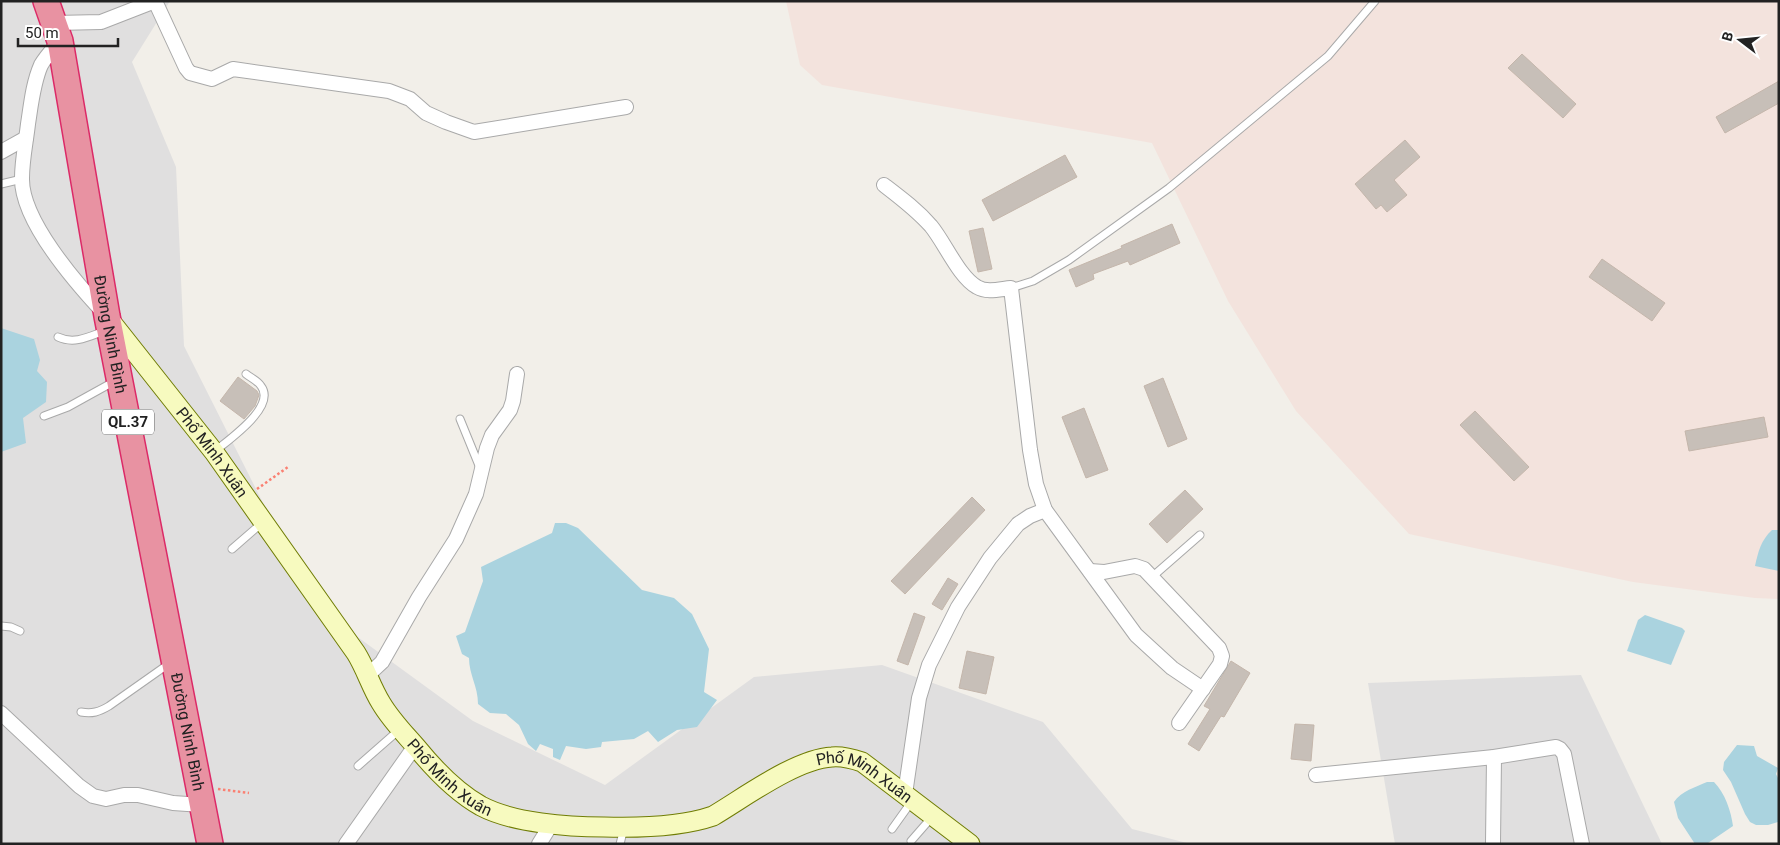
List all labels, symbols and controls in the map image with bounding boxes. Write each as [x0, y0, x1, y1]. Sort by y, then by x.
scale bar [18, 15, 118, 47]
north arrow [1715, 15, 1765, 65]
text: 50 m [25, 24, 59, 42]
text: B [1719, 30, 1736, 43]
street label: Đường Ninh Bình [90, 274, 131, 395]
street label: Phố Minh Xuân [172, 403, 252, 501]
road number: QL.37 [102, 410, 154, 434]
street label: Đường Ninh Bình [167, 671, 208, 793]
street label: Phố Minh Xuân [403, 735, 495, 820]
street label: Phố Minh Xuân [814, 748, 916, 807]

